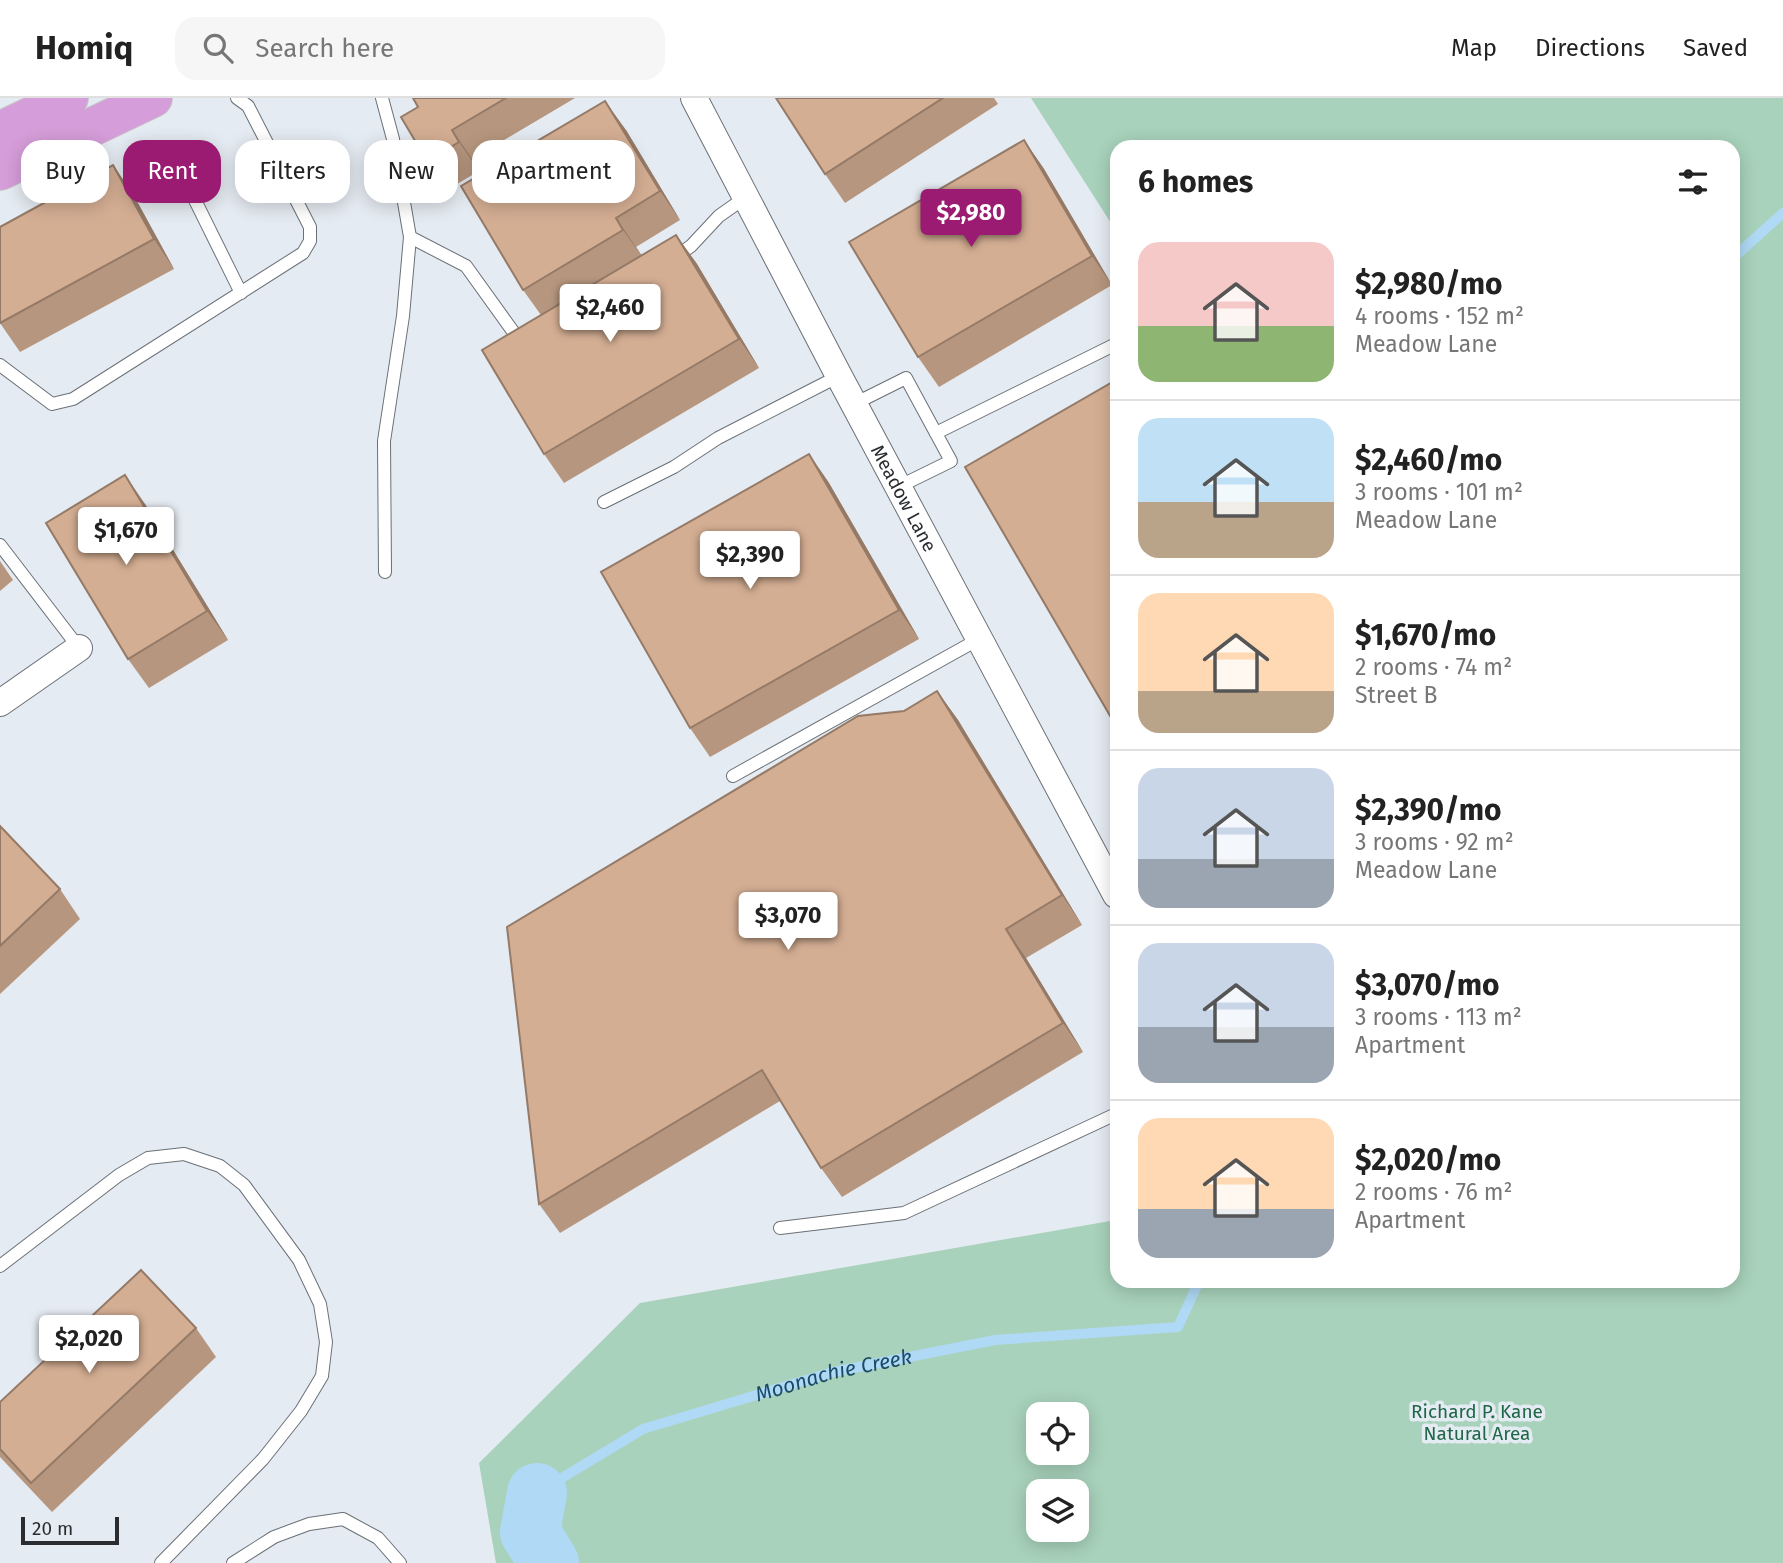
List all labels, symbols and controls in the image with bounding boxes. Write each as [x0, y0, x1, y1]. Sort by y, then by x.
search box [175, 17, 665, 80]
text: Homiq [35, 28, 133, 68]
icon: search [199, 29, 237, 67]
text: Search here [255, 33, 394, 64]
text: Map [1451, 34, 1497, 62]
text: Directions [1535, 34, 1645, 62]
text: Saved [1683, 34, 1748, 62]
chip: Buy [21, 140, 109, 203]
chip: Rent [123, 140, 221, 203]
chip: Filters [235, 140, 350, 203]
chip: New [364, 140, 458, 203]
chip: Apartment [472, 140, 635, 203]
icon: filters [1674, 163, 1712, 201]
text: 6 homes [1138, 164, 1253, 200]
pin: $2,980 [914, 190, 1028, 249]
text: $2,980 [936, 198, 1006, 226]
text: $2,980/mo [1355, 266, 1503, 302]
icon: home [1194, 270, 1278, 354]
pin: $2,460 [553, 285, 667, 344]
text: $2,460 [576, 293, 644, 321]
text: 4 rooms · 152 m² [1355, 302, 1524, 330]
text: Meadow Lane [1355, 330, 1497, 358]
street label: Meadow Lane [866, 441, 942, 556]
text: $2,460/mo [1355, 442, 1502, 478]
icon: home [1194, 446, 1278, 530]
text: 3 rooms · 101 m² [1355, 478, 1523, 506]
text: Meadow Lane [1355, 506, 1497, 534]
pin: $1,670 [69, 508, 183, 567]
text: $1,670 [94, 516, 158, 544]
pin: $2,390 [693, 532, 807, 591]
text: $2,390 [716, 540, 784, 568]
text: $1,670/mo [1355, 617, 1496, 653]
icon: home [1194, 621, 1278, 705]
text: 2 rooms · 74 m² [1355, 653, 1512, 681]
text: Street B [1355, 681, 1437, 709]
text: $2,390/mo [1355, 792, 1502, 828]
icon: home [1194, 796, 1278, 880]
text: 3 rooms · 92 m² [1355, 828, 1514, 856]
text: Meadow Lane [1355, 856, 1497, 884]
pin: $3,070 [731, 892, 845, 952]
text: $3,070 [755, 901, 821, 929]
text: $3,070/mo [1355, 967, 1500, 1003]
icon: home [1194, 971, 1278, 1055]
text: 3 rooms · 113 m² [1355, 1003, 1522, 1031]
text: Apartment [1355, 1031, 1465, 1059]
text: $2,020/mo [1355, 1142, 1501, 1178]
icon: home [1194, 1146, 1278, 1230]
text: 2 rooms · 76 m² [1355, 1178, 1513, 1206]
text: Apartment [1355, 1206, 1465, 1234]
pin: $2,020 [32, 1316, 146, 1375]
text: $2,020 [55, 1324, 123, 1352]
water label: Moonachie Creek [752, 1344, 914, 1408]
park label: Richard P. Kane Natural Area [1411, 1400, 1543, 1445]
map controls [1026, 1402, 1089, 1542]
button: locate [1026, 1402, 1089, 1465]
button: layers [1026, 1479, 1089, 1542]
scale bar [21, 1514, 119, 1546]
text: 20 m [32, 1517, 73, 1540]

